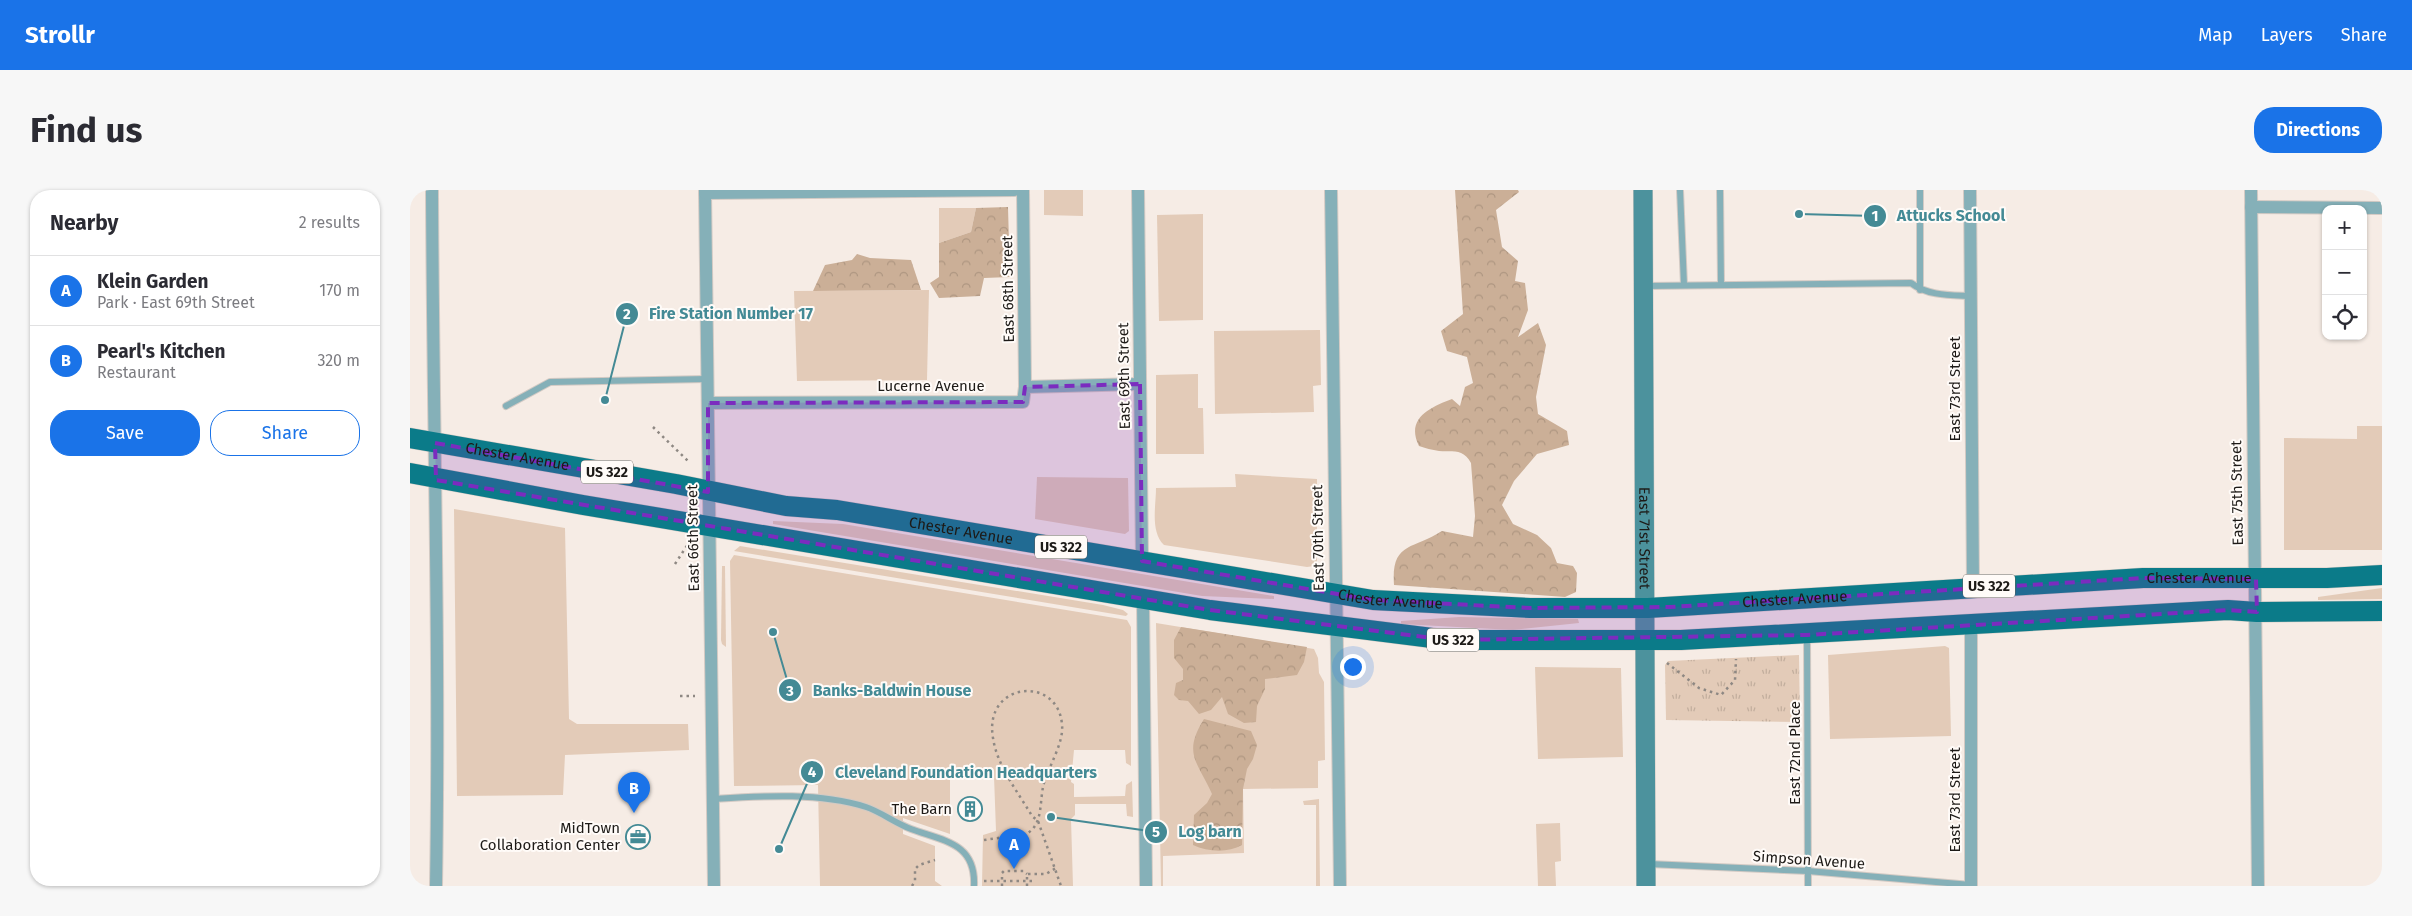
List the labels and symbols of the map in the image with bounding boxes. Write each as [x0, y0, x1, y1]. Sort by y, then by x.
callout: Attucks School [1862, 200, 2015, 231]
text: Attucks School [1896, 206, 2005, 225]
text: 1 [1872, 207, 1878, 225]
street label: East 68th Street [998, 235, 1018, 343]
callout: Fire Station Number 17 [614, 298, 823, 329]
text: Fire Station Number 17 [649, 304, 814, 323]
text: 2 [623, 305, 631, 323]
street label: East 69th Street [1114, 322, 1134, 430]
street label: East 73rd Street [1946, 336, 1964, 442]
street label: Lucerne Avenue [877, 377, 985, 395]
street label: Chester Avenue [464, 439, 571, 474]
street label: East 75th Street [2227, 440, 2247, 546]
road number: US 322 [581, 460, 633, 484]
street label: East 66th Street [683, 484, 703, 592]
street label: East 70th Street [1308, 484, 1328, 591]
street label: East 71st Street [1635, 487, 1654, 590]
street label: Chester Avenue [908, 513, 1014, 548]
road number: US 322 [1035, 536, 1087, 558]
street label: Chester Avenue [2146, 569, 2252, 587]
road number: US 322 [1963, 574, 2015, 598]
street label: Chester Avenue [1337, 585, 1443, 613]
street label: Chester Avenue [1742, 587, 1848, 611]
road number: US 322 [1427, 628, 1479, 652]
your location [1340, 654, 1366, 680]
callout: Banks-Baldwin House [778, 675, 981, 706]
text: Banks-Baldwin House [813, 681, 972, 700]
text: 3 [785, 682, 794, 700]
street label: East 72nd Place [1786, 701, 1804, 805]
street label: East 73rd Street [1946, 747, 1964, 853]
callout: Cleveland Foundation Headquarters [800, 757, 1107, 788]
text: 4 [808, 763, 817, 781]
text: Cleveland Foundation Headquarters [835, 763, 1097, 782]
pin: B [618, 772, 650, 813]
building icon: The Barn [957, 796, 983, 822]
place label: The Barn [891, 800, 952, 818]
callout: Log barn [1144, 816, 1252, 847]
place label: MidTown Collaboration Center [480, 819, 620, 854]
text: Log barn [1178, 822, 1242, 841]
text: 5 [1152, 823, 1160, 841]
office icon: MidTown Collaboration Center [625, 824, 651, 850]
pin: A [998, 828, 1030, 869]
street label: Simpson Avenue [1752, 847, 1866, 873]

